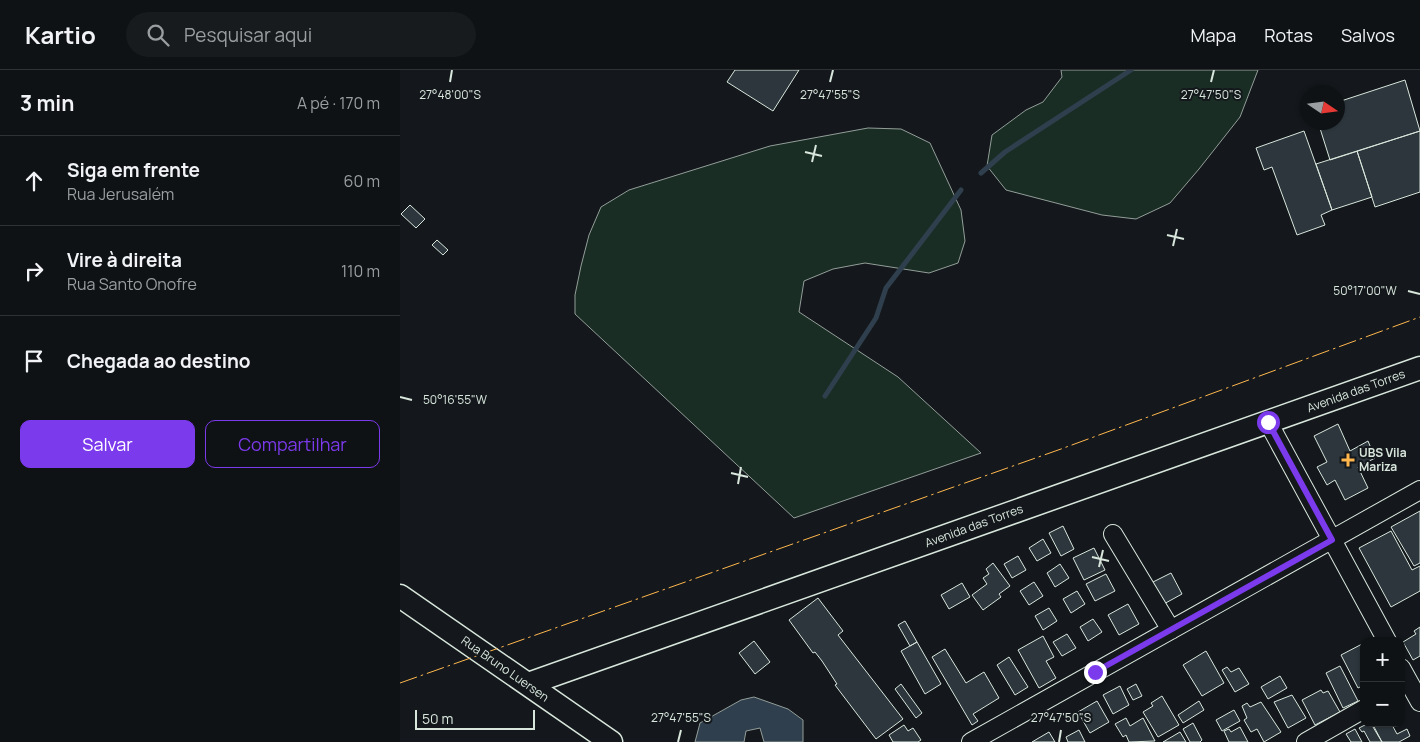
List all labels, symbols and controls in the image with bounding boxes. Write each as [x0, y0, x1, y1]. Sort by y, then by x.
search box [126, 12, 476, 57]
text: Kartio [25, 18, 96, 51]
icon: search [144, 21, 172, 49]
text: Pesquisar aqui [184, 22, 312, 48]
text: Mapa [1190, 23, 1236, 47]
text: Rotas [1264, 23, 1313, 47]
text: Salvos [1341, 23, 1395, 47]
north arrow [1300, 85, 1345, 130]
text: 27°48'00"S [419, 86, 481, 103]
text: 27°47'55"S [800, 86, 860, 103]
text: 27°47'50"S [1181, 86, 1241, 103]
text: 3 min [20, 89, 74, 117]
text: A pé · 170 m [297, 92, 380, 114]
text: Siga em frente [67, 157, 200, 183]
icon: ahead [20, 167, 48, 195]
text: 60 m [344, 170, 380, 192]
text: Rua Jerusalém [67, 183, 174, 205]
text: Vire à direita [67, 247, 182, 273]
icon: right [20, 257, 48, 285]
text: 110 m [341, 260, 380, 282]
text: Rua Santo Onofre [67, 273, 197, 295]
text: 50°17'00"W [1333, 282, 1398, 299]
icon: arrive [20, 347, 48, 375]
text: Chegada ao destino [67, 348, 250, 374]
street label: Avenida das Torres [1304, 365, 1407, 416]
text: 50°16'55"W [423, 391, 488, 408]
route start [1257, 411, 1280, 434]
button: Salvar [20, 420, 195, 468]
button: Compartilhar [205, 420, 380, 468]
place label: UBS Vila Mariza [1359, 444, 1407, 475]
marker: UBS Vila Mariza [1341, 453, 1355, 467]
street label: Avenida das Torres [922, 500, 1025, 551]
street label: Rua Bruno Luersen [458, 632, 553, 705]
map controls [1360, 637, 1405, 727]
button: + [1360, 637, 1405, 682]
route end [1084, 661, 1107, 684]
button: − [1360, 682, 1405, 727]
scale bar [415, 707, 535, 730]
text: 50 m [422, 709, 453, 728]
text: 27°47'55"S [651, 709, 711, 726]
text: 27°47'50"S [1031, 709, 1091, 726]

